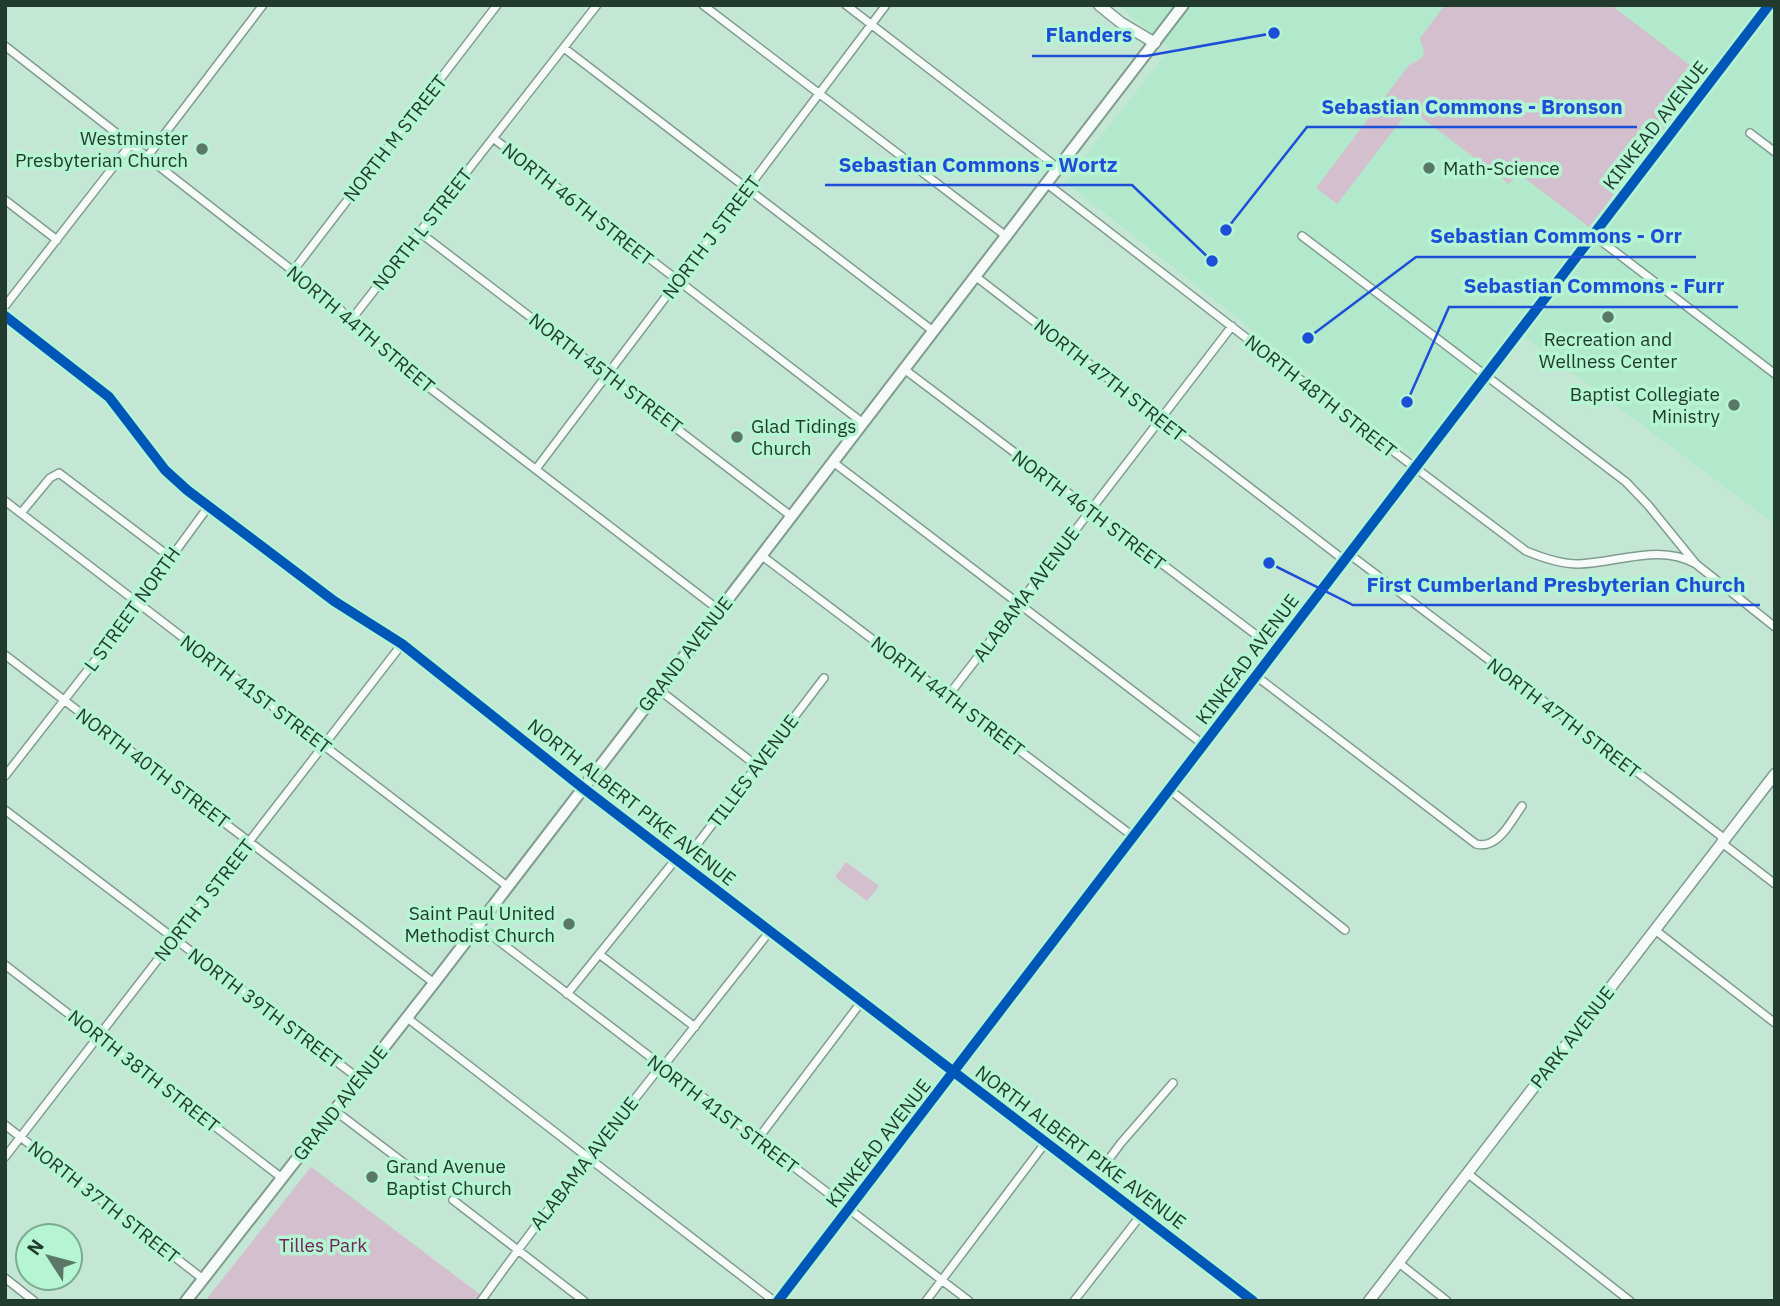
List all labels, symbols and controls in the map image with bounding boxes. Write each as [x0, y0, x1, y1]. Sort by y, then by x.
callout: Flanders [1032, 14, 1146, 56]
text: Flanders [1046, 20, 1132, 48]
street label: KINKEAD AVENUE [1597, 56, 1713, 194]
street label: NORTH M STREET [338, 70, 452, 206]
callout: Sebastian Commons - Bronson [1307, 85, 1637, 127]
text: Sebastian Commons - Bronson [1321, 92, 1623, 120]
place label: Westminster Presbyterian Church [15, 126, 188, 172]
street label: NORTH 46TH STREET [497, 137, 659, 271]
marker: Westminster Presbyterian Church [194, 141, 210, 157]
callout: Sebastian Commons - Wortz [825, 143, 1132, 185]
text: Sebastian Commons - Wortz [838, 150, 1118, 178]
place label: Math-Science [1443, 156, 1560, 180]
marker: Math-Science [1421, 160, 1437, 176]
street label: NORTH L STREET [367, 163, 477, 295]
street label: NORTH J STREET [657, 170, 765, 303]
callout: Sebastian Commons - Orr [1416, 215, 1696, 257]
text: Sebastian Commons - Orr [1430, 221, 1682, 249]
street label: NORTH 44TH STREET [282, 260, 440, 398]
callout: Sebastian Commons - Furr [1449, 265, 1738, 307]
text: Sebastian Commons - Furr [1463, 271, 1725, 299]
street label: NORTH 45TH STREET [525, 308, 688, 439]
marker: Recreation and Wellness Center [1600, 309, 1616, 325]
street label: NORTH 47TH STREET [1029, 313, 1191, 447]
place label: Recreation and Wellness Center [1539, 327, 1677, 373]
street label: NORTH 48TH STREET [1240, 329, 1402, 463]
place label: Baptist Collegiate Ministry [1570, 382, 1721, 428]
marker: Baptist Collegiate Ministry [1726, 397, 1742, 413]
place label: Glad Tidings Church [751, 414, 857, 460]
marker: Glad Tidings Church [729, 429, 745, 445]
street label: NORTH 46TH STREET [1008, 445, 1171, 576]
street label: ALABAMA AVENUE [968, 522, 1084, 666]
street label: L STREET NORTH [79, 542, 185, 676]
callout: First Cumberland Presbyterian Church [1353, 563, 1760, 605]
text: First Cumberland Presbyterian Church [1367, 570, 1746, 598]
street label: KINKEAD AVENUE [1190, 589, 1304, 729]
street label: GRAND AVENUE [633, 592, 737, 716]
street label: NORTH 41ST STREET [176, 629, 336, 759]
street label: NORTH 44TH STREET [867, 631, 1030, 762]
street label: NORTH 47TH STREET [1483, 653, 1646, 784]
street label: NORTH 40TH STREET [72, 703, 235, 834]
street label: TILLES AVENUE [703, 710, 803, 832]
street label: NORTH ALBERT PIKE AVENUE [523, 713, 741, 891]
street label: NORTH J STREET [149, 834, 259, 966]
place label: Saint Paul United Methodist Church [404, 901, 555, 947]
marker: Saint Paul United Methodist Church [561, 916, 577, 932]
street label: NORTH 39TH STREET [184, 943, 347, 1074]
street label: PARK AVENUE [1525, 981, 1619, 1093]
street label: NORTH 38TH STREET [63, 1004, 225, 1138]
street label: GRAND AVENUE [288, 1041, 392, 1165]
street label: NORTH 41ST STREET [643, 1049, 803, 1179]
street label: NORTH ALBERT PIKE AVENUE [971, 1060, 1191, 1234]
street label: KINKEAD AVENUE [820, 1074, 936, 1212]
street label: ALABAMA AVENUE [525, 1092, 643, 1234]
street label: NORTH 37TH STREET [24, 1136, 184, 1268]
place label: Grand Avenue Baptist Church [386, 1154, 512, 1200]
marker: Grand Avenue Baptist Church [364, 1169, 380, 1185]
north arrow [14, 1222, 84, 1292]
park label: Tilles Park [279, 1233, 367, 1257]

